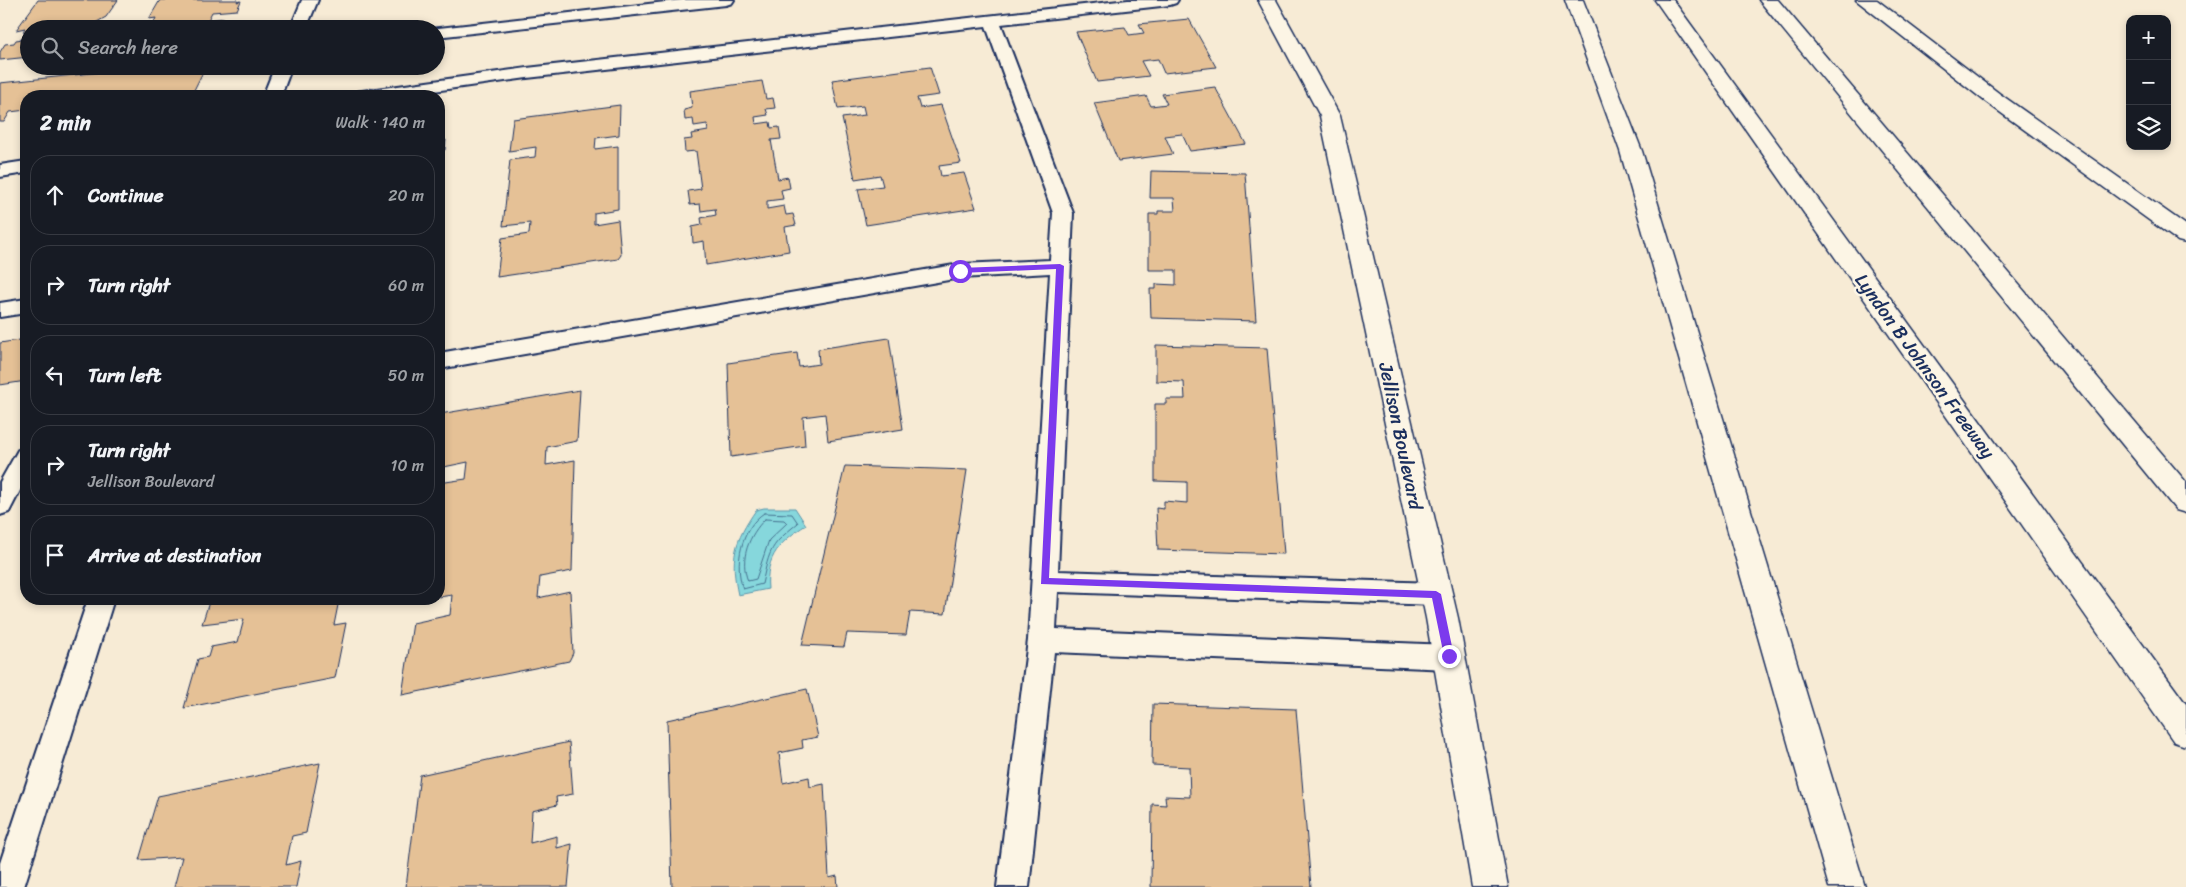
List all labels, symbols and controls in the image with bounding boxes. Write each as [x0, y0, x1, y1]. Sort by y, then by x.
map controls [2126, 15, 2171, 150]
button: + [2126, 15, 2171, 60]
search box [20, 20, 445, 75]
text: Search here [78, 31, 178, 64]
icon: search [38, 34, 66, 62]
button: − [2126, 60, 2171, 105]
text: 2 min [40, 104, 91, 142]
button: layers [2126, 105, 2171, 150]
text: Walk · 140 m [336, 108, 425, 137]
text: Continue [88, 179, 164, 212]
icon: ahead [41, 181, 69, 209]
text: 20 m [388, 181, 424, 210]
route start [949, 260, 972, 283]
street label: Lyndon B Johnson Freeway [1846, 266, 2004, 466]
text: Turn right [88, 269, 170, 302]
icon: right [41, 271, 69, 299]
text: 60 m [388, 271, 424, 300]
street label: Jellison Boulevard [1369, 358, 1433, 514]
text: Turn left [88, 359, 161, 392]
icon: left [41, 361, 69, 389]
text: 50 m [388, 361, 424, 390]
text: Turn right [88, 434, 170, 467]
icon: right [41, 451, 69, 479]
text: 10 m [391, 451, 424, 480]
text: Jellison Boulevard [88, 467, 214, 496]
text: Arrive at destination [88, 539, 261, 572]
icon: arrive [41, 541, 69, 569]
route end [1438, 645, 1461, 668]

